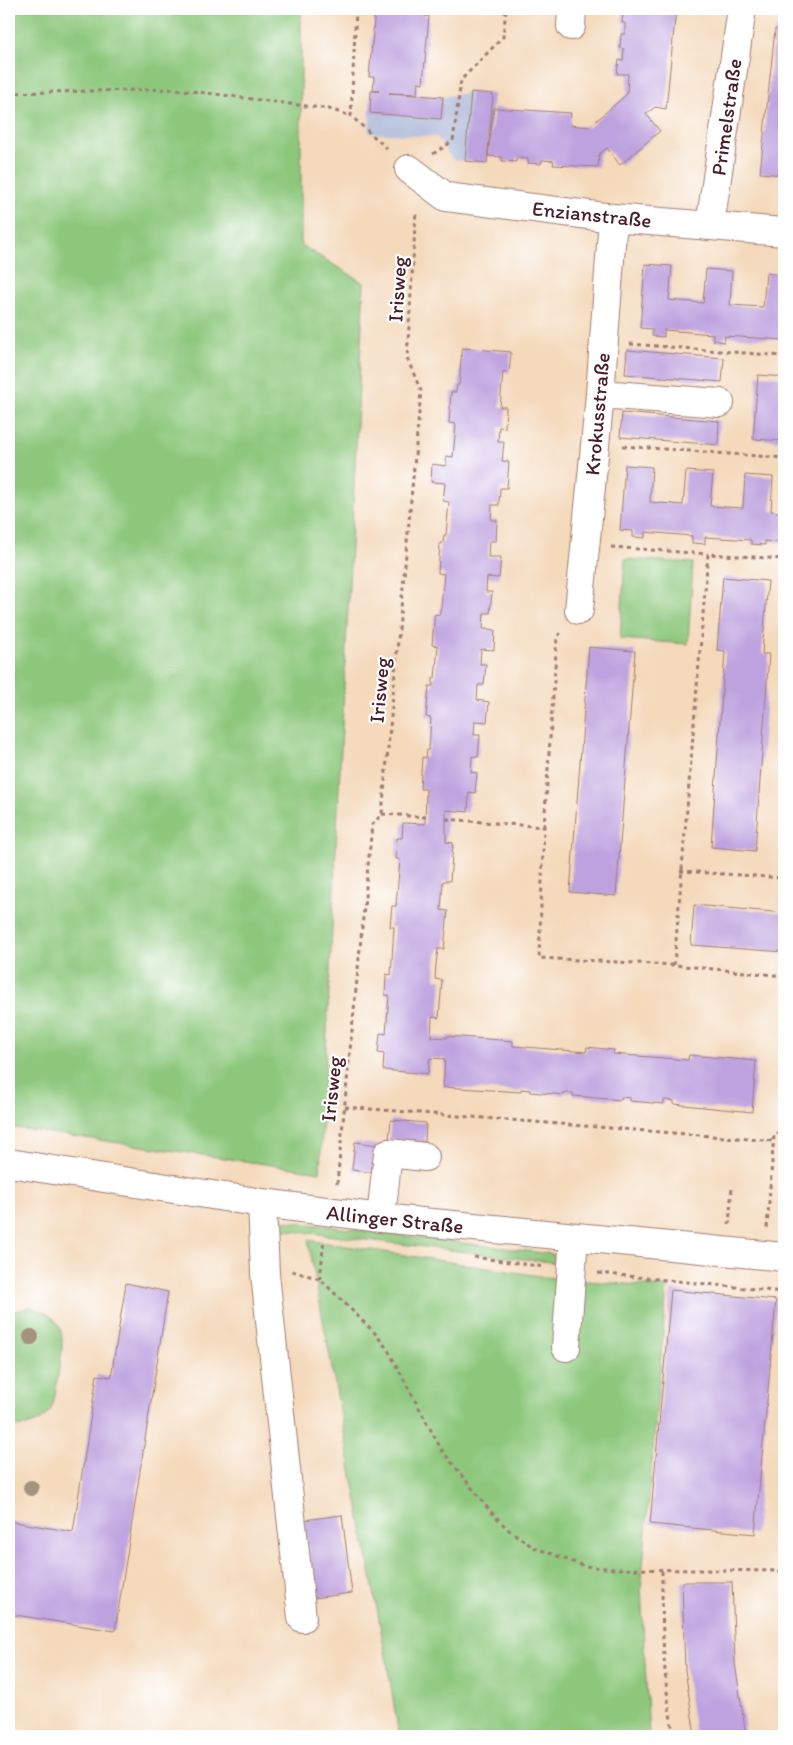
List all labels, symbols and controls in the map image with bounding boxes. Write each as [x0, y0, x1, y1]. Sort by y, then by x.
street label: Primelstraße [705, 57, 747, 177]
street label: Enzianstraße [531, 195, 653, 233]
street label: Irisweg [382, 255, 412, 323]
street label: Krokusstraße [579, 352, 615, 476]
street label: Irisweg [364, 656, 394, 724]
street label: Irisweg [315, 1055, 347, 1123]
street label: Allinger Straße [325, 1199, 465, 1239]

